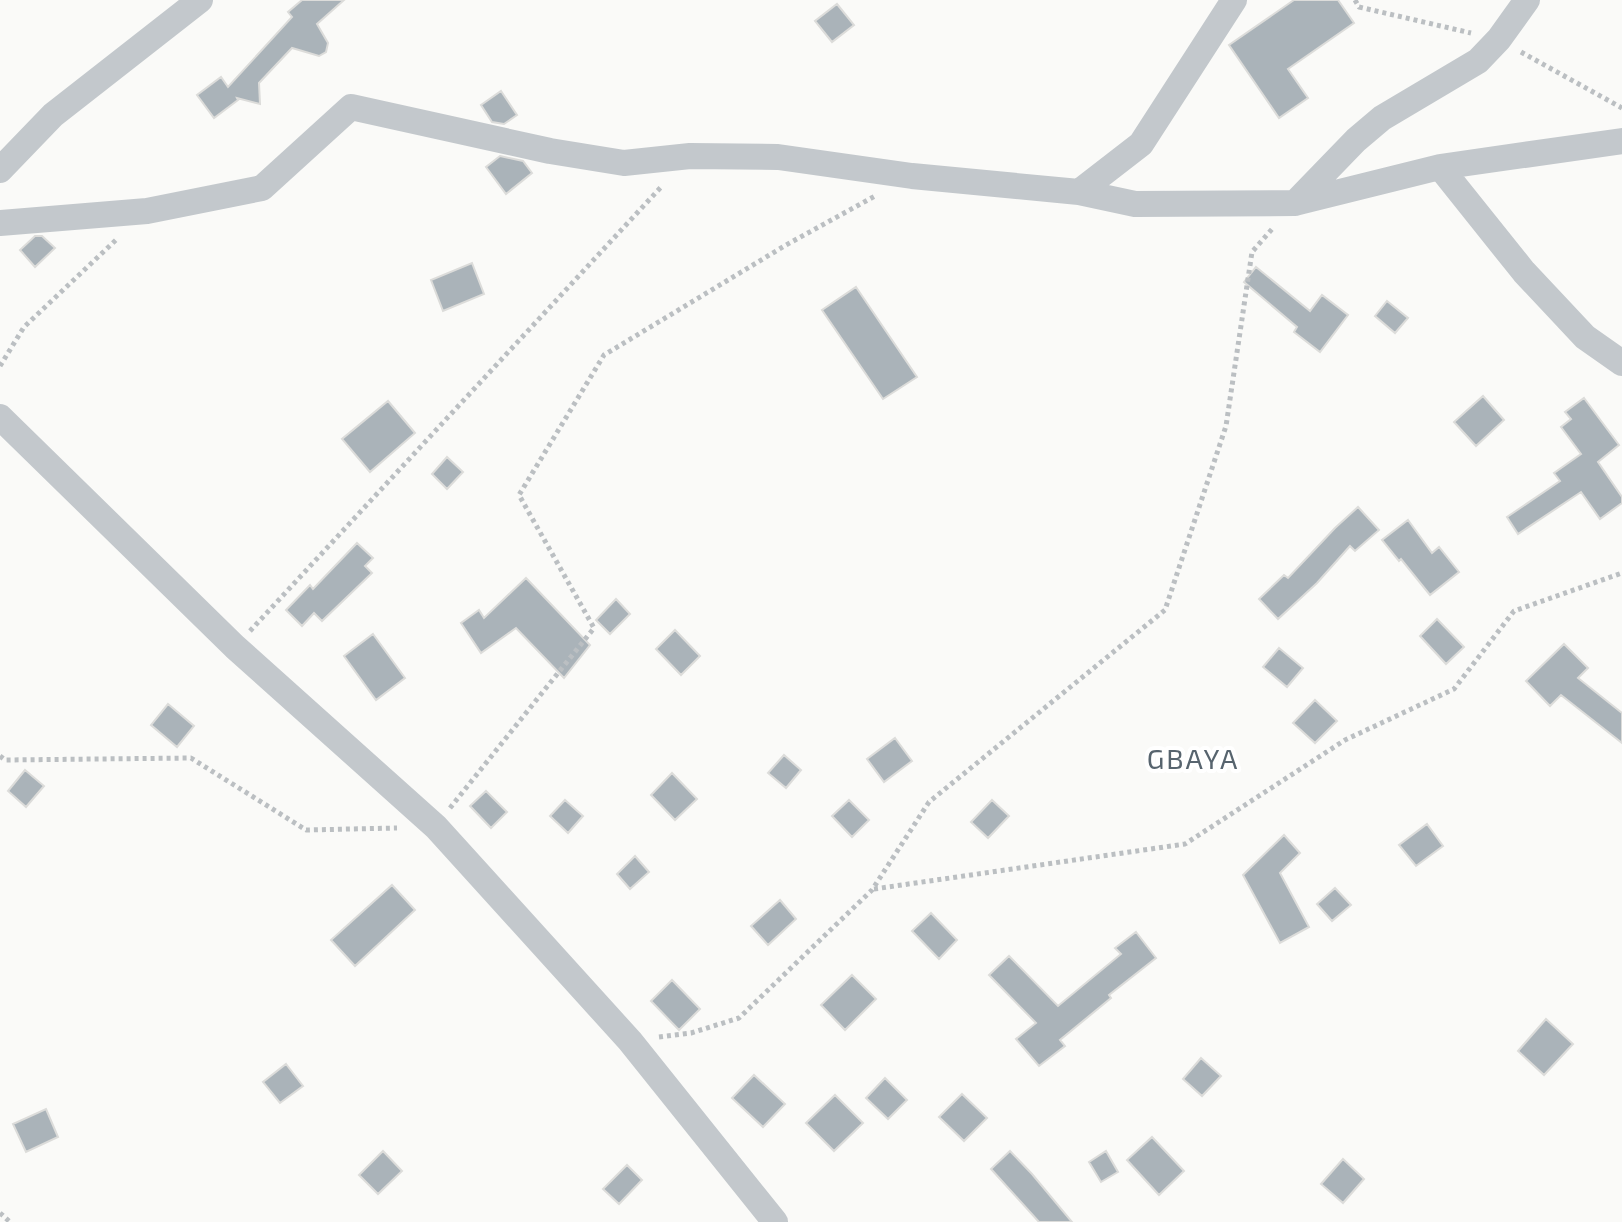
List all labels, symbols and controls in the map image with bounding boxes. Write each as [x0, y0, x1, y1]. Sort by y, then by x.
district label: GBAYA [1147, 741, 1239, 775]

